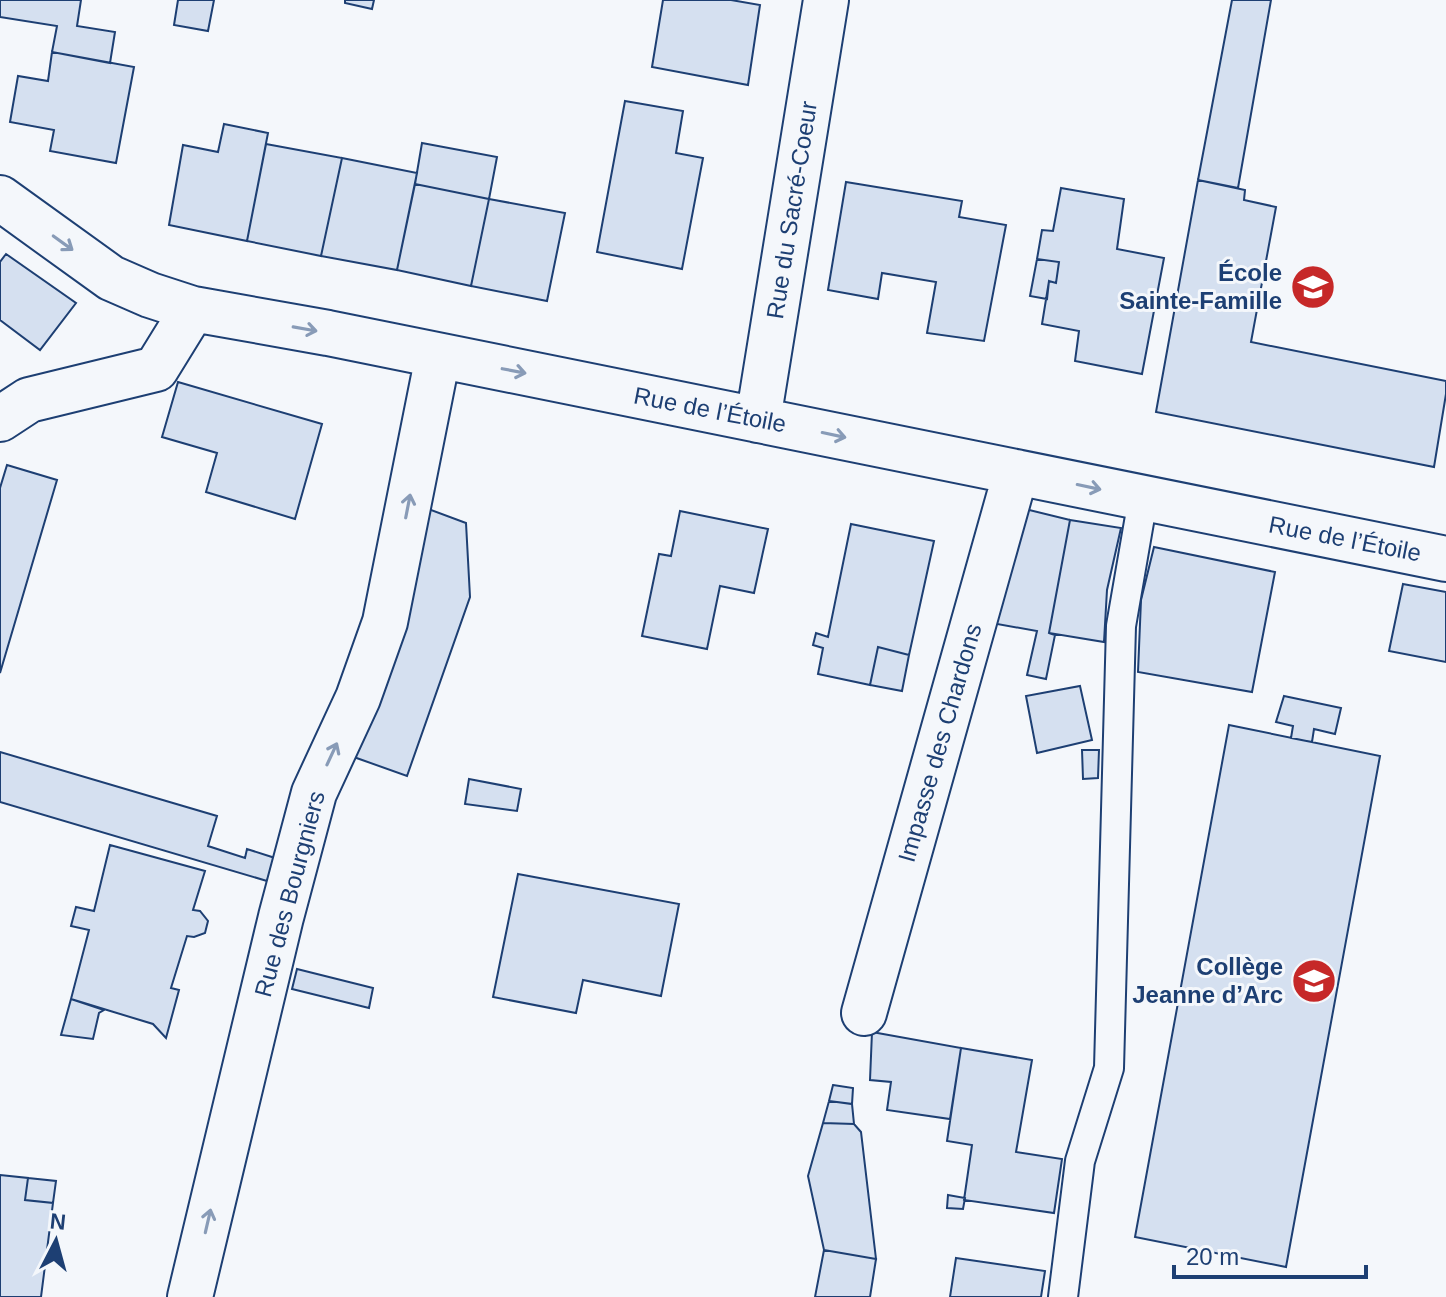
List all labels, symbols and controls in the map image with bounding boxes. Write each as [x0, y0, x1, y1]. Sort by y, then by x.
street label: Rue du Sacré-Coeur [761, 99, 822, 321]
one-way arrow [52, 235, 73, 252]
place label: École Sainte-Famille [1119, 259, 1282, 314]
school or university icon: École Sainte-Famille [1289, 263, 1337, 311]
one-way arrow [291, 322, 317, 337]
one-way arrow [501, 365, 527, 380]
street label: Rue de l’Étoile [632, 381, 789, 438]
one-way arrow [821, 428, 846, 443]
one-way arrow [1076, 481, 1101, 496]
one-way arrow [401, 494, 416, 520]
street label: Rue de l’Étoile [1267, 510, 1424, 567]
street label: Impasse des Chardons [893, 621, 987, 865]
one-way arrow [326, 742, 341, 767]
street label: Rue des Bourgniers [249, 788, 330, 1000]
place label: Collège Jeanne d’Arc [1132, 953, 1283, 1008]
school or university icon: Collège Jeanne d’Arc [1290, 957, 1338, 1005]
north arrow [16, 1201, 96, 1281]
text: N [49, 1208, 67, 1235]
one-way arrow [202, 1209, 217, 1235]
scale bar [1174, 1229, 1366, 1279]
text: 20 m [1186, 1243, 1239, 1270]

